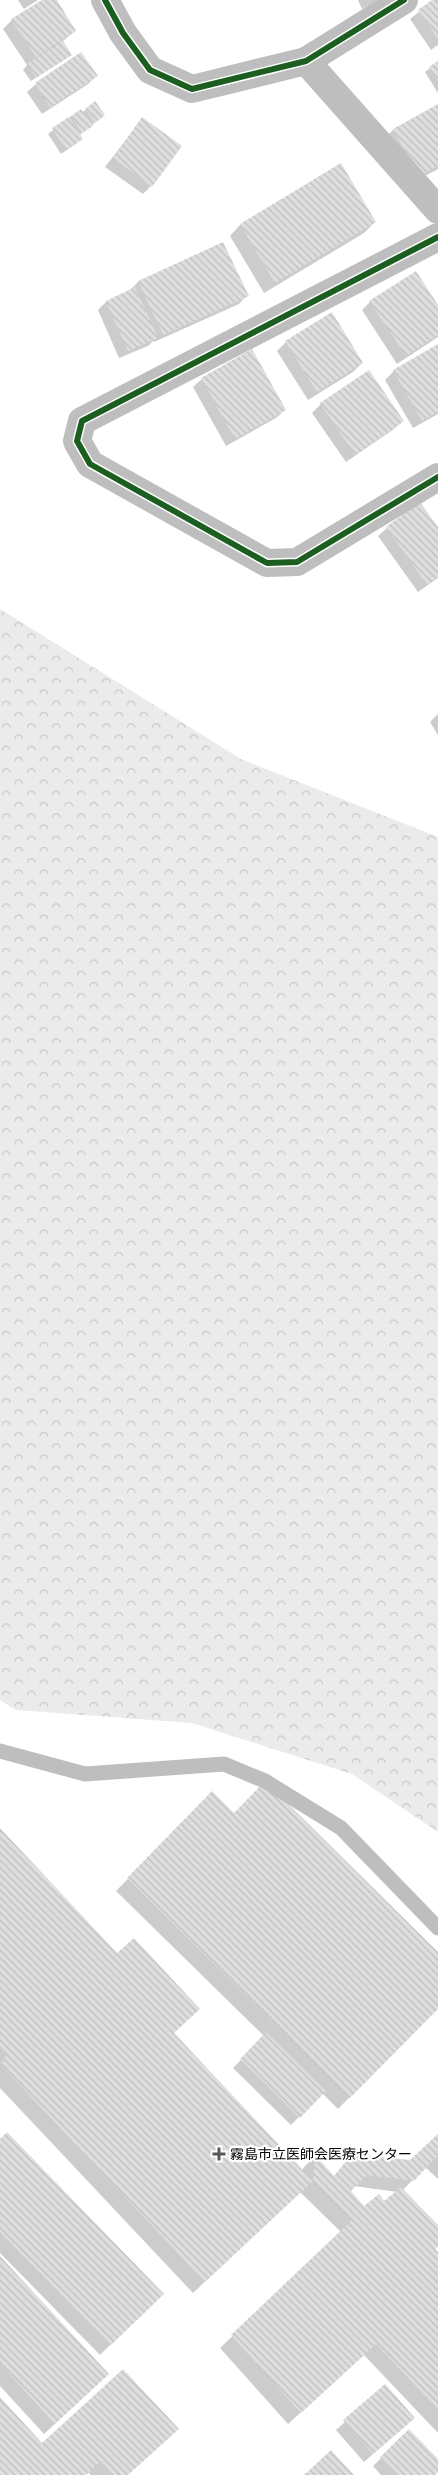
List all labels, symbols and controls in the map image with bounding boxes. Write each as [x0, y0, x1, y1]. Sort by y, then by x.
place label: 霧島市立医師会医療センター [230, 2146, 412, 2162]
marker: 霧島市立医師会医療センター [212, 2147, 226, 2161]

